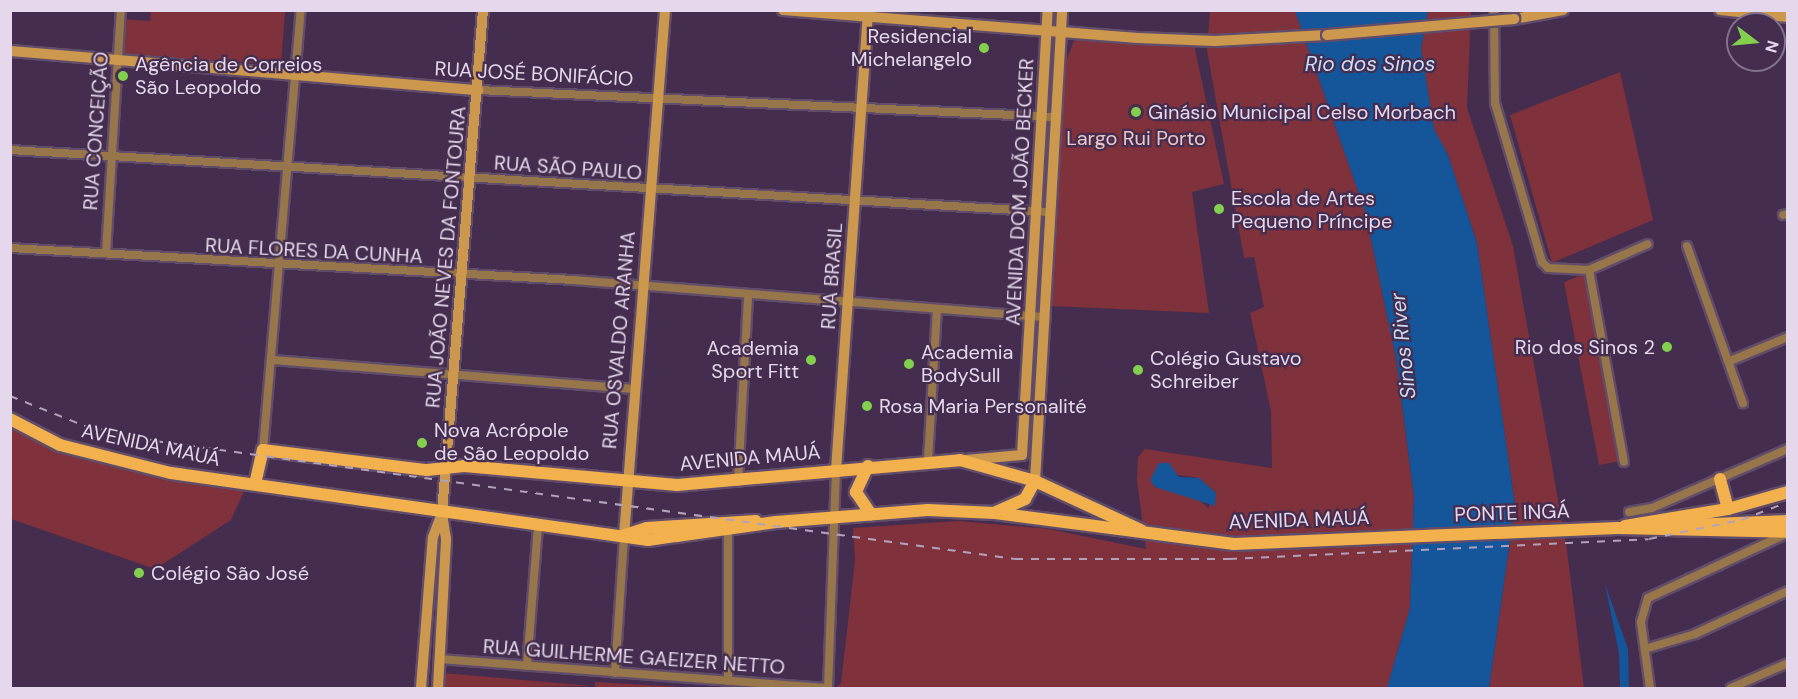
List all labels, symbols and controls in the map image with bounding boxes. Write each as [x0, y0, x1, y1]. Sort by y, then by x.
north arrow [1726, 12, 1786, 72]
place label: Residencial Michelangelo [851, 24, 972, 71]
text: N [1760, 38, 1784, 55]
marker: Residencial Michelangelo [977, 41, 991, 55]
street label: RUA CONCEIÇÃO [78, 51, 114, 211]
water label: Rio dos Sinos [1305, 51, 1435, 77]
place label: Agência de Correios São Leopoldo [135, 52, 322, 99]
street label: RUA JOSÉ BONIFÁCIO [434, 57, 634, 91]
street label: AVENIDA DOM JOÃO BECKER [1001, 58, 1039, 326]
marker: Agência de Correios São Leopoldo [116, 69, 130, 83]
place label: Ginásio Municipal Celso Morbach [1148, 100, 1456, 124]
street label: RUA JOÃO NEVES DA FONTOURA [421, 105, 471, 409]
marker: Ginásio Municipal Celso Morbach [1129, 105, 1143, 119]
park label: Largo Rui Porto [1066, 126, 1206, 150]
street label: RUA SÃO PAULO [493, 151, 643, 185]
place label: Escola de Artes Pequeno Príncipe [1231, 186, 1392, 233]
marker: Escola de Artes Pequeno Príncipe [1212, 202, 1226, 216]
street label: RUA BRASIL [816, 222, 848, 330]
street label: RUA OSVALDO ARANHA [598, 230, 640, 450]
street label: RUA FLORES DA CUNHA [205, 233, 423, 269]
water label: Sinos River [1385, 292, 1421, 400]
place label: Rio dos Sinos 2 [1515, 335, 1655, 359]
place label: Academia Sport Fitt [707, 336, 799, 383]
place label: Academia BodySull [921, 340, 1013, 387]
marker: Rio dos Sinos 2 [1660, 340, 1674, 354]
place label: Colégio Gustavo Schreiber [1150, 346, 1302, 393]
marker: Academia Sport Fitt [804, 353, 818, 367]
marker: Academia BodySull [902, 357, 916, 371]
marker: Colégio Gustavo Schreiber [1131, 363, 1145, 377]
place label: Rosa Maria Personalité [879, 394, 1087, 418]
marker: Rosa Maria Personalité [860, 399, 874, 413]
street label: AVENIDA MAUÁ [79, 419, 223, 471]
place label: Nova Acrópole de São Leopoldo [434, 419, 589, 466]
marker: Nova Acrópole de São Leopoldo [415, 436, 429, 450]
street label: AVENIDA MAUÁ [679, 440, 821, 476]
street label: PONTE INGÁ [1454, 499, 1570, 527]
street label: AVENIDA MAUÁ [1228, 506, 1370, 534]
place label: Colégio São José [151, 561, 309, 585]
marker: Colégio São José [132, 566, 146, 580]
street label: RUA GUILHERME GAEIZER NETTO [482, 634, 786, 680]

